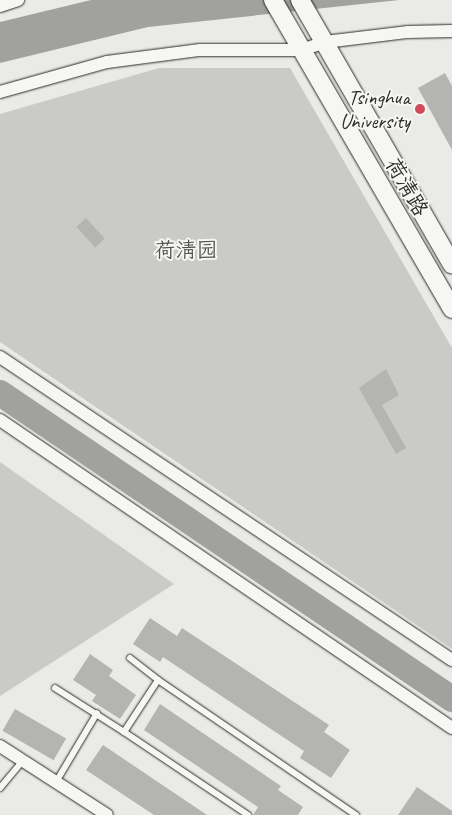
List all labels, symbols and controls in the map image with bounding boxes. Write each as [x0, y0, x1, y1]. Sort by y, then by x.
place label: Tsinghua University [340, 84, 410, 134]
marker: Tsinghua University [414, 103, 426, 115]
street label: 荷清路 [380, 153, 434, 221]
park label: 荷清园 [155, 237, 217, 263]

